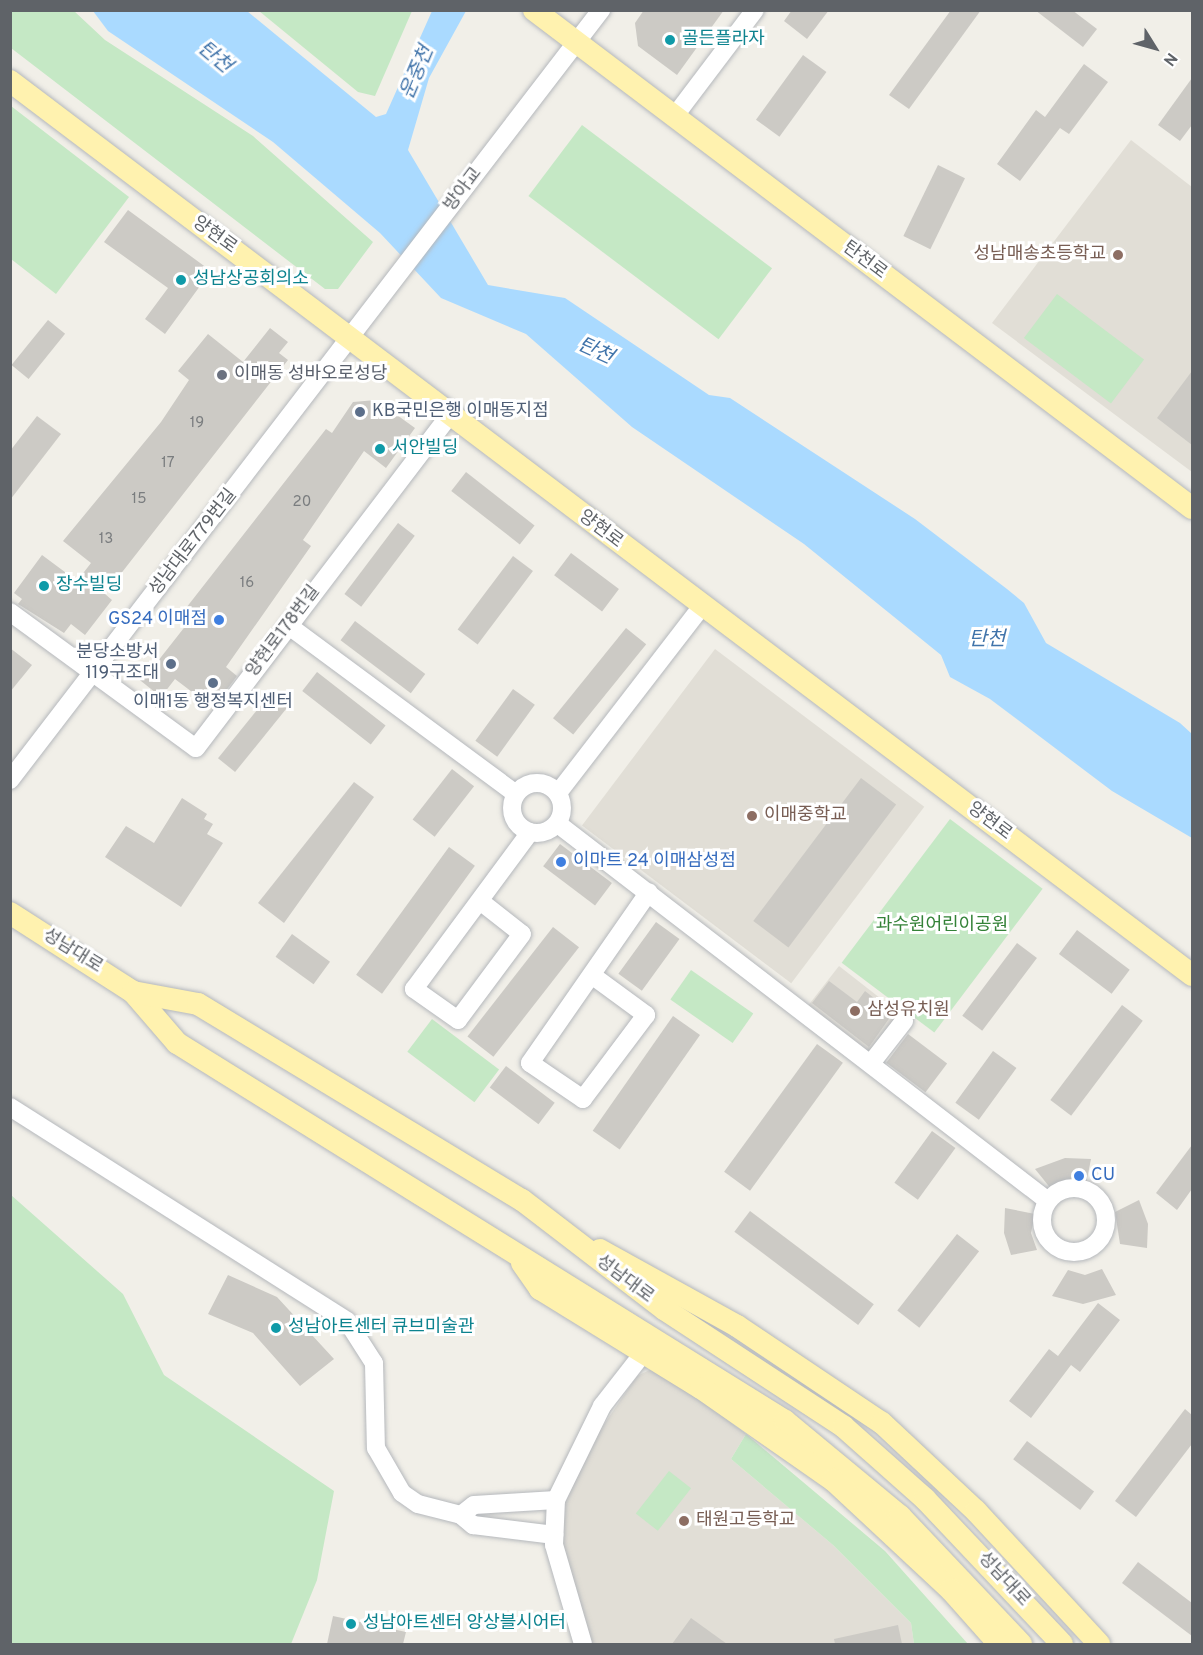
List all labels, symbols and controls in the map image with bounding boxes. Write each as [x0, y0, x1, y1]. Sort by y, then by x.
north arrow [1125, 18, 1185, 78]
place label: 골든플라자 [682, 29, 765, 51]
marker: 골든플라자 [663, 33, 677, 47]
water label: 탄천 [192, 37, 236, 79]
water label: 운중천 [396, 43, 440, 103]
text: N [1158, 48, 1181, 69]
street label: 방아교 [440, 164, 488, 216]
street label: 양현로 [188, 213, 240, 259]
street label: 탄천로 [838, 237, 890, 285]
place label: 성남매송초등학교 [974, 244, 1106, 266]
marker: 성남매송초등학교 [1111, 248, 1125, 262]
place label: 성남상공회의소 [193, 269, 309, 291]
marker: 성남상공회의소 [174, 273, 188, 287]
water label: 탄천 [573, 333, 617, 371]
place label: 이매동 성바오로성당 [234, 364, 387, 386]
marker: 이매동 성바오로성당 [215, 368, 229, 382]
place label: KB국민은행 이매동지점 [372, 401, 549, 423]
marker: KB국민은행 이매동지점 [353, 405, 367, 419]
house number: 19 [190, 415, 204, 433]
place label: 서안빌딩 [392, 438, 458, 460]
marker: 서안빌딩 [373, 442, 387, 456]
house number: 17 [161, 455, 175, 473]
street label: 성남대로779번길 [146, 485, 242, 601]
house number: 15 [132, 491, 146, 509]
house number: 20 [293, 494, 311, 512]
street label: 양현로 [574, 506, 626, 554]
house number: 13 [99, 531, 113, 549]
place label: 장수빌딩 [56, 575, 122, 597]
house number: 16 [240, 575, 254, 593]
marker: 장수빌딩 [37, 579, 51, 593]
street label: 양현로178번길 [242, 582, 326, 682]
place label: GS24 이매점 [108, 609, 207, 631]
marker: GS24 이매점 [212, 613, 226, 627]
water label: 탄천 [969, 628, 1005, 652]
place label: 분당소방서 119구조대 [76, 643, 159, 686]
marker: 분당소방서 119구조대 [164, 657, 178, 671]
marker: 이매1동 행정복지센터 [206, 676, 220, 690]
place label: 이매1동 행정복지센터 [133, 692, 293, 714]
street label: 양현로 [963, 798, 1015, 846]
place label: 이매중학교 [764, 805, 847, 827]
marker: 이매중학교 [745, 809, 759, 823]
place label: 이마트 24 이매삼성점 [573, 851, 736, 873]
marker: 이마트 24 이매삼성점 [554, 855, 568, 869]
park label: 과수원어린이공원 [876, 915, 1008, 937]
street label: 성남대로 [38, 925, 106, 979]
place label: 삼성유치원 [867, 1000, 950, 1022]
marker: 삼성유치원 [848, 1004, 862, 1018]
place label: CU [1091, 1165, 1115, 1187]
marker: CU [1072, 1169, 1086, 1183]
street label: 성남대로 [591, 1251, 657, 1309]
place label: 성남아트센터 큐브미술관 [288, 1317, 474, 1339]
marker: 성남아트센터 큐브미술관 [269, 1321, 283, 1335]
place label: 태원고등학교 [696, 1510, 795, 1532]
marker: 태원고등학교 [677, 1514, 691, 1528]
street label: 성남대로 [973, 1548, 1033, 1612]
place label: 성남아트센터 앙상블시어터 [363, 1613, 566, 1635]
marker: 성남아트센터 앙상블시어터 [344, 1617, 358, 1631]

